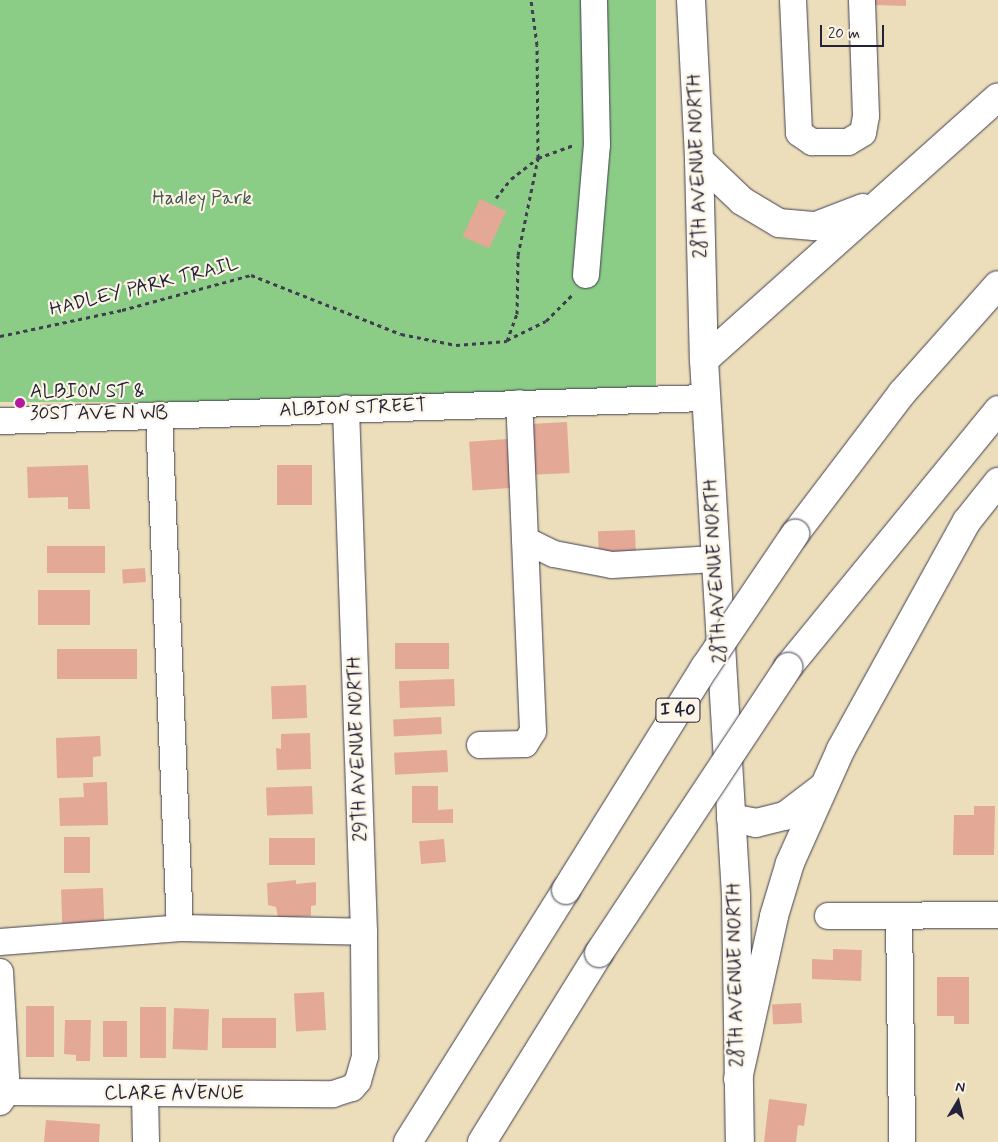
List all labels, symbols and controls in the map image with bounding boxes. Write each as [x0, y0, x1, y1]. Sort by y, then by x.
scale bar [823, 15, 887, 47]
text: 20 m [828, 24, 860, 44]
street label: 28TH AVENUE NORTH [683, 73, 713, 259]
park label: Hadley Park [154, 188, 250, 210]
street label: HADLEY PARK TRAIL [52, 254, 236, 320]
place label: ALBION ST & 30ST AVE N WB [30, 381, 167, 425]
street label: ALBION STREET [279, 394, 427, 422]
marker: ALBION ST & 30ST AVE N WB [14, 397, 26, 409]
street label: 28TH AVENUE NORTH [700, 478, 732, 664]
street label: 29TH AVENUE NORTH [343, 656, 373, 842]
road number: I 40 [654, 694, 702, 726]
street label: 28TH AVENUE NORTH [723, 883, 749, 1067]
north arrow [933, 1077, 983, 1127]
text: N [954, 1078, 966, 1097]
street label: CLARE AVENUE [103, 1083, 245, 1105]

